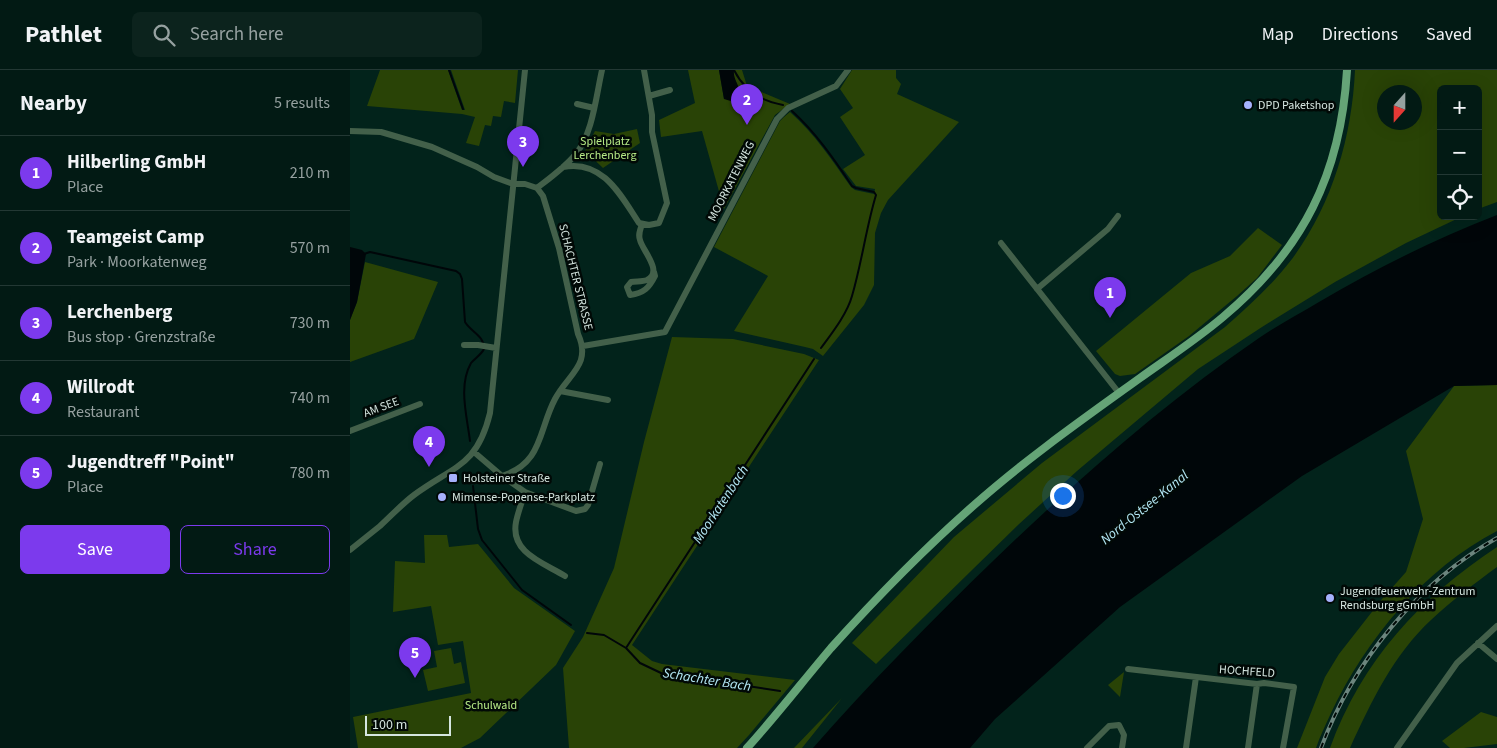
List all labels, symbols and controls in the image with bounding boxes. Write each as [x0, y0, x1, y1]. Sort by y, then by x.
search box [132, 12, 482, 57]
text: Pathlet [25, 17, 102, 52]
icon: search [150, 21, 178, 49]
text: Search here [190, 21, 284, 48]
text: Map [1262, 22, 1294, 47]
text: Directions [1322, 22, 1398, 47]
text: Saved [1426, 22, 1472, 47]
pin: 2 [731, 84, 763, 125]
north arrow [1377, 85, 1422, 130]
map controls [1437, 85, 1482, 220]
button: + [1437, 85, 1482, 130]
text: Nearby [20, 88, 87, 118]
text: 5 results [274, 92, 330, 114]
place label: DPD Paketshop [1258, 97, 1335, 114]
marker: DPD Paketshop [1242, 99, 1254, 111]
pin: 3 [507, 126, 539, 167]
button: − [1437, 130, 1482, 175]
park label: Spielplatz Lerchenberg [574, 133, 636, 164]
street label: MOORKATENWEG [704, 138, 759, 224]
text: Hilberling GmbH [67, 149, 206, 176]
text: 1 [32, 162, 40, 184]
text: 210 m [290, 162, 330, 184]
button: locate [1437, 175, 1482, 220]
text: Place [67, 176, 103, 198]
street label: SCHACHTER STRASSE [554, 222, 597, 332]
text: Teamgeist Camp [67, 224, 204, 251]
text: 2 [32, 237, 40, 259]
text: 570 m [290, 237, 330, 259]
text: Park · Moorkatenweg [67, 251, 207, 273]
pin: 1 [1094, 277, 1126, 318]
text: Lerchenberg [67, 299, 173, 326]
text: 3 [32, 312, 40, 334]
text: 730 m [290, 312, 330, 334]
text: Bus stop · Grenzstraße [67, 326, 215, 348]
text: Willrodt [67, 374, 135, 401]
text: 4 [32, 387, 40, 409]
text: 740 m [290, 387, 330, 409]
street label: AM SEE [361, 393, 401, 422]
text: Restaurant [67, 401, 140, 423]
pin: 4 [413, 426, 445, 467]
text: Jugendtreff "Point" [67, 449, 235, 476]
water label: Moorkatenbach [688, 461, 754, 548]
text: 5 [32, 462, 40, 484]
text: 780 m [290, 462, 330, 484]
water label: Nord-Ostsee-Kanal [1096, 466, 1193, 550]
place label: Holsteiner Straße [463, 470, 550, 487]
marker: Holsteiner Straße [447, 472, 459, 484]
text: Place [67, 476, 103, 498]
your location [1050, 483, 1076, 509]
place label: Mimense-Popense-Parkplatz [452, 489, 595, 506]
marker: Mimense-Popense-Parkplatz [436, 491, 448, 503]
button: Save [20, 525, 170, 574]
button: Share [180, 525, 330, 574]
place label: Jugendfeuerwehr-Zentrum Rendsburg gGmbH [1340, 583, 1475, 614]
marker: Jugendfeuerwehr-Zentrum Rendsburg gGmbH [1324, 592, 1336, 604]
pin: 5 [399, 637, 431, 678]
street label: HOCHFELD [1218, 661, 1275, 682]
water label: Schachter Bach [661, 663, 752, 697]
park label: Schulwald [465, 697, 517, 714]
scale bar [365, 713, 451, 736]
text: 100 m [372, 715, 407, 735]

